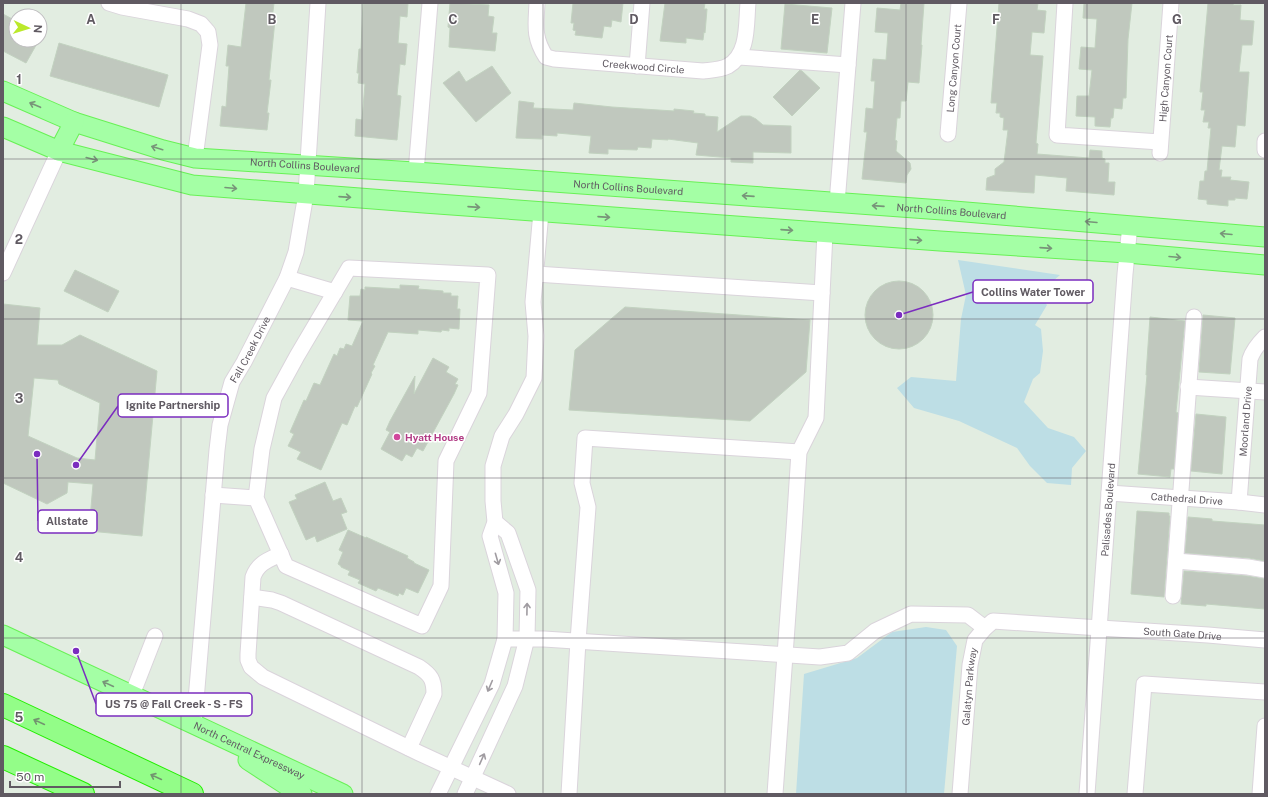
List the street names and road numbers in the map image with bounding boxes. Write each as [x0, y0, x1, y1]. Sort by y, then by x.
street label: Long Canyon Court [944, 23, 963, 113]
street label: High Canyon Court [1156, 34, 1175, 122]
street label: Creekwood Circle [602, 57, 685, 76]
street label: North Collins Boulevard [250, 156, 360, 175]
street label: North Collins Boulevard [573, 177, 684, 197]
street label: North Collins Boulevard [896, 201, 1007, 221]
street label: Fall Creek Drive [227, 314, 273, 385]
street label: Moorland Drive [1237, 385, 1254, 457]
street label: Palisades Boulevard [1098, 462, 1117, 557]
street label: Cathedral Drive [1150, 490, 1224, 507]
street label: South Gate Drive [1143, 625, 1223, 642]
street label: Galatyn Parkway [959, 646, 980, 726]
street label: North Central Expressway [192, 719, 308, 782]

